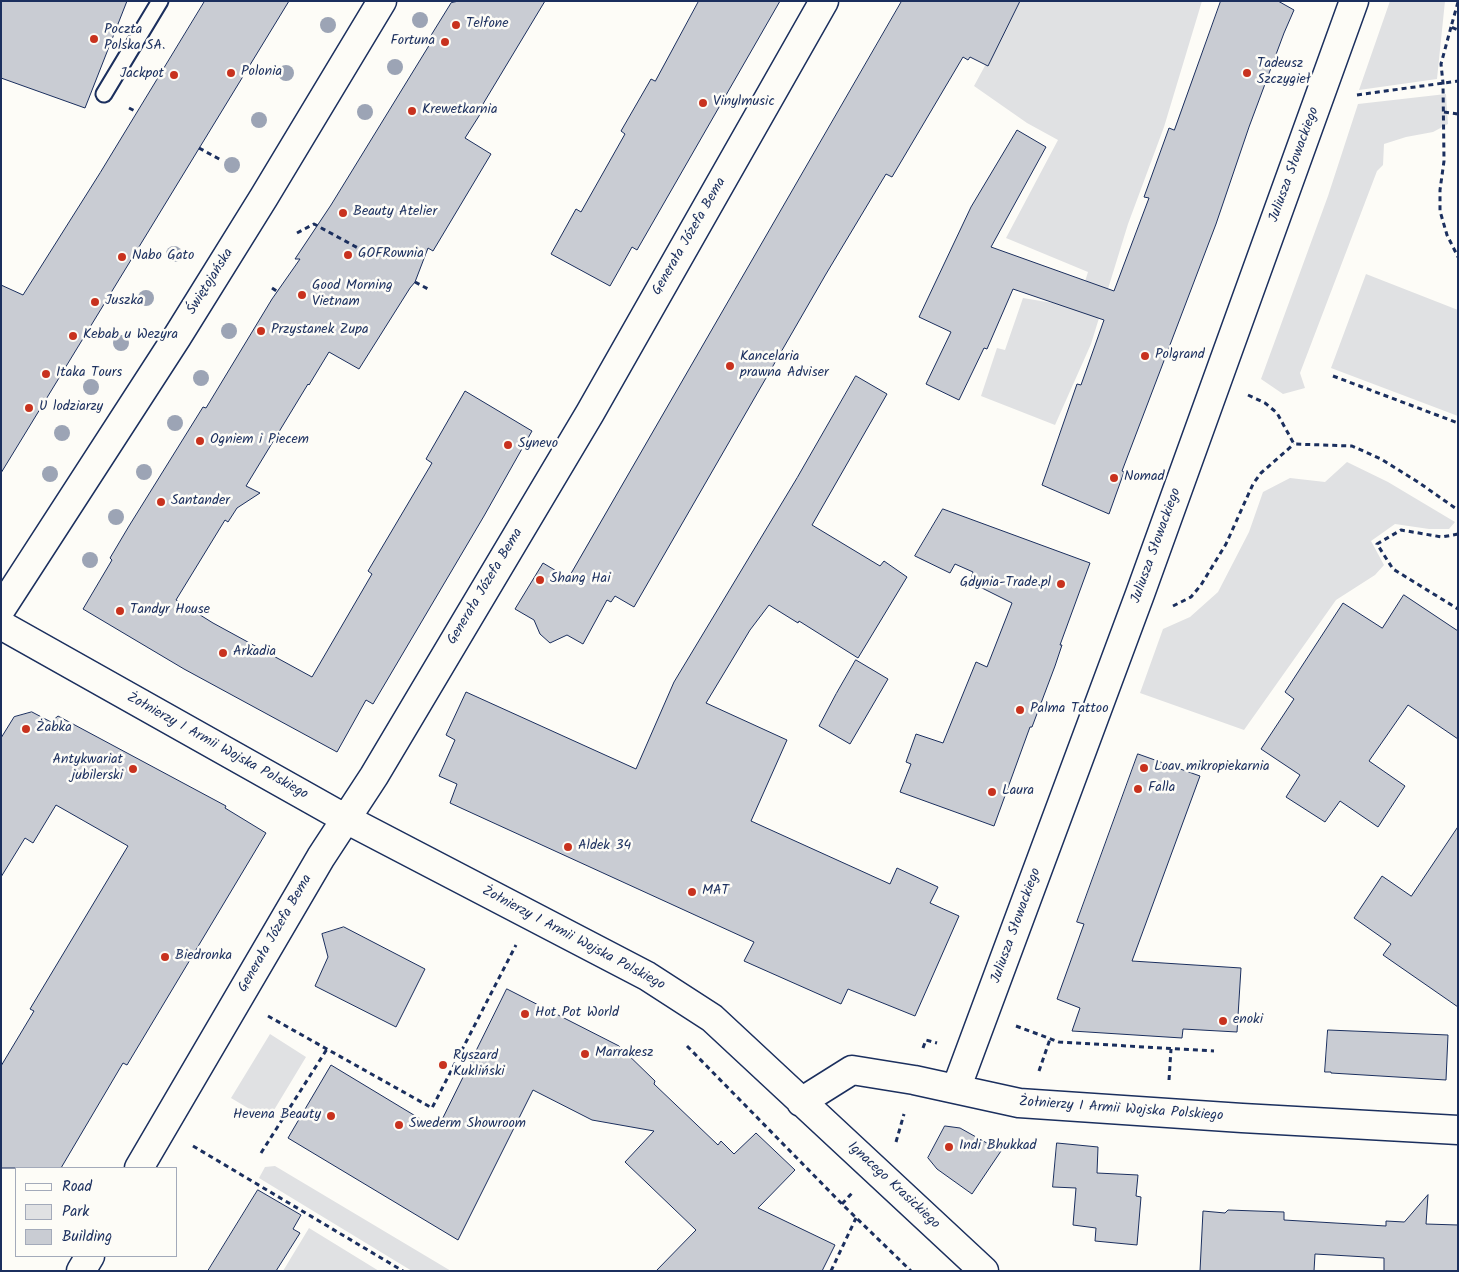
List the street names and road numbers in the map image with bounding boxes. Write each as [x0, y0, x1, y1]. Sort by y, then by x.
street label: Juliusza Słowackiego [1266, 105, 1324, 225]
street label: Generała Józefa Bema [650, 175, 730, 299]
street label: Świętojańska [184, 246, 238, 318]
street label: Juliusza Słowackiego [1128, 486, 1186, 606]
street label: Generała Józefa Bema [445, 526, 527, 648]
street label: Żołnierzy I Armii Wojska Polskiego [123, 690, 311, 804]
street label: Juliusza Słowackiego [988, 866, 1046, 986]
street label: Generała Józefa Bema [236, 872, 316, 996]
street label: Żołnierzy I Armii Wojska Polskiego [479, 884, 667, 994]
street label: Żołnierzy I Armii Wojska Polskiego [1018, 1094, 1224, 1126]
street label: Ignacego Krasickiego [843, 1139, 943, 1233]

